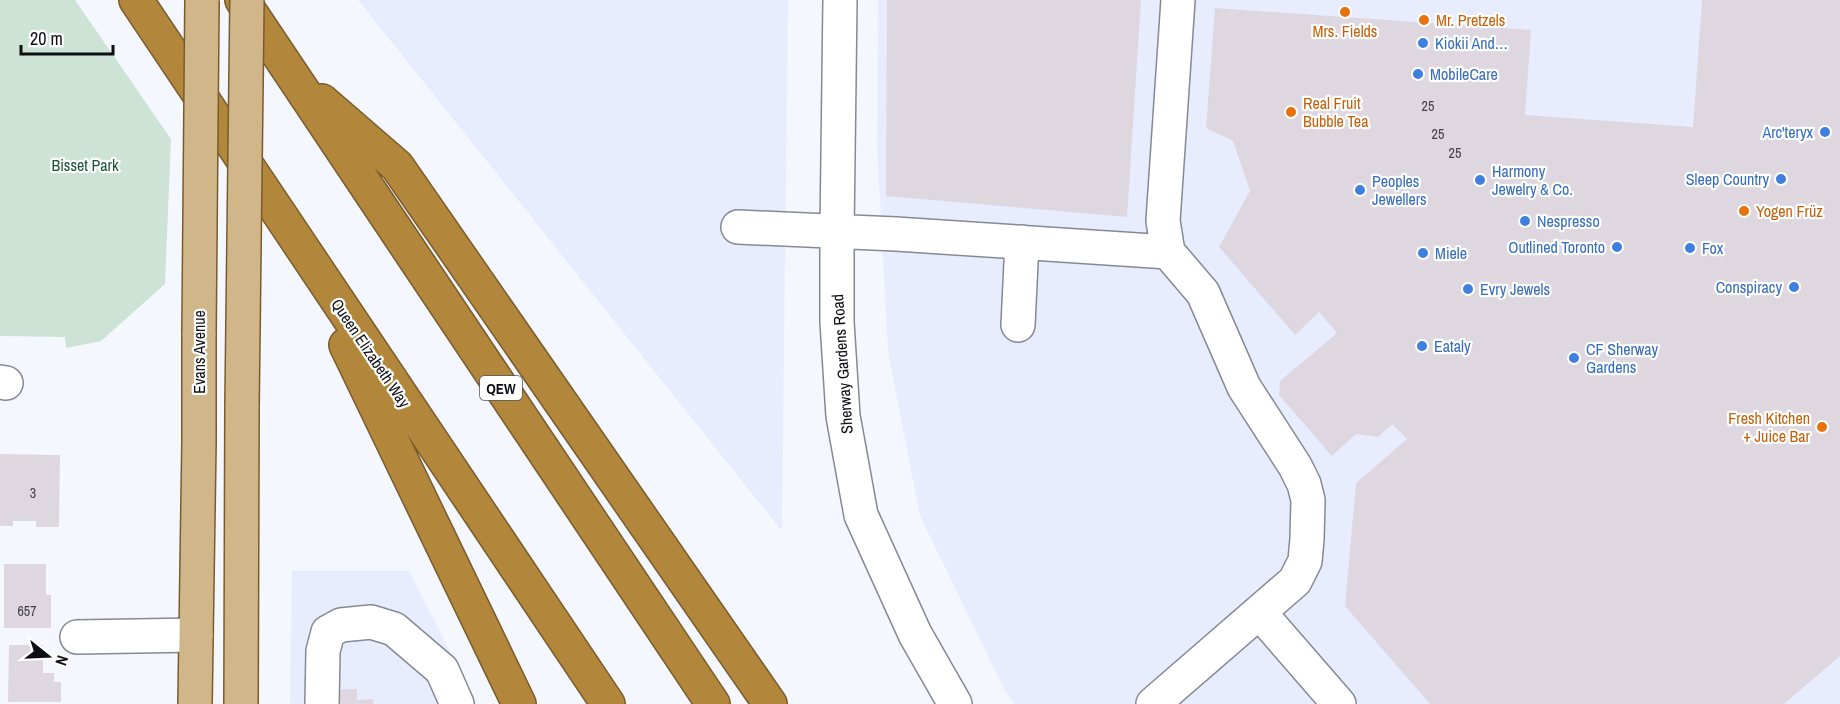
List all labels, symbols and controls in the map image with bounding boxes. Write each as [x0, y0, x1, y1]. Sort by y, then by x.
marker: Mrs. Fields [1338, 5, 1352, 19]
place label: Mr. Pretzels [1436, 9, 1505, 31]
marker: Mr. Pretzels [1417, 13, 1431, 27]
scale bar [21, 18, 112, 56]
place label: Mrs. Fields [1313, 20, 1377, 42]
text: 20 m [30, 26, 63, 51]
place label: Kiokii And… [1435, 32, 1508, 54]
marker: Kiokii And… [1416, 36, 1430, 50]
place label: MobileCare [1430, 63, 1498, 85]
marker: MobileCare [1411, 67, 1425, 81]
place label: Real Fruit Bubble Tea [1303, 92, 1369, 132]
house number: 25 [1422, 97, 1434, 115]
marker: Real Fruit Bubble Tea [1284, 105, 1298, 119]
place label: Arc'teryx [1761, 121, 1813, 143]
house number: 25 [1432, 125, 1444, 143]
marker: Arc'teryx [1818, 125, 1832, 139]
house number: 25 [1449, 144, 1461, 162]
park label: Bisset Park [51, 154, 119, 176]
place label: Harmony Jewelry & Co. [1492, 160, 1573, 200]
place label: Sleep Country [1686, 168, 1769, 190]
place label: Peoples Jewellers [1372, 170, 1427, 210]
marker: Sleep Country [1774, 172, 1788, 186]
marker: Harmony Jewelry & Co. [1473, 173, 1487, 187]
marker: Peoples Jewellers [1353, 183, 1367, 197]
place label: Yogen Früz [1756, 200, 1823, 222]
marker: Yogen Früz [1737, 204, 1751, 218]
place label: Nespresso [1537, 210, 1600, 232]
marker: Nespresso [1518, 214, 1532, 228]
place label: Outlined Toronto [1508, 236, 1605, 258]
place label: Fox [1702, 237, 1724, 259]
marker: Outlined Toronto [1610, 240, 1624, 254]
marker: Fox [1683, 241, 1697, 255]
place label: Miele [1435, 242, 1467, 264]
marker: Miele [1416, 246, 1430, 260]
place label: Conspiracy [1716, 276, 1782, 298]
place label: Evry Jewels [1480, 278, 1550, 300]
marker: Conspiracy [1787, 280, 1801, 294]
marker: Evry Jewels [1461, 282, 1475, 296]
street label: Sherway Gardens Road [826, 293, 858, 435]
street label: Queen Elizabeth Way [326, 294, 416, 412]
street label: Evans Avenue [188, 310, 210, 394]
place label: Eataly [1434, 335, 1471, 357]
place label: CF Sherway Gardens [1586, 338, 1659, 378]
marker: Eataly [1415, 339, 1429, 353]
marker: CF Sherway Gardens [1567, 351, 1581, 365]
road number: QEW [480, 376, 522, 400]
place label: Fresh Kitchen + Juice Bar [1728, 407, 1811, 447]
marker: Fresh Kitchen + Juice Bar [1815, 420, 1829, 434]
house number: 3 [30, 484, 36, 502]
house number: 657 [17, 602, 37, 620]
north arrow [18, 626, 78, 686]
text: N [50, 653, 74, 669]

